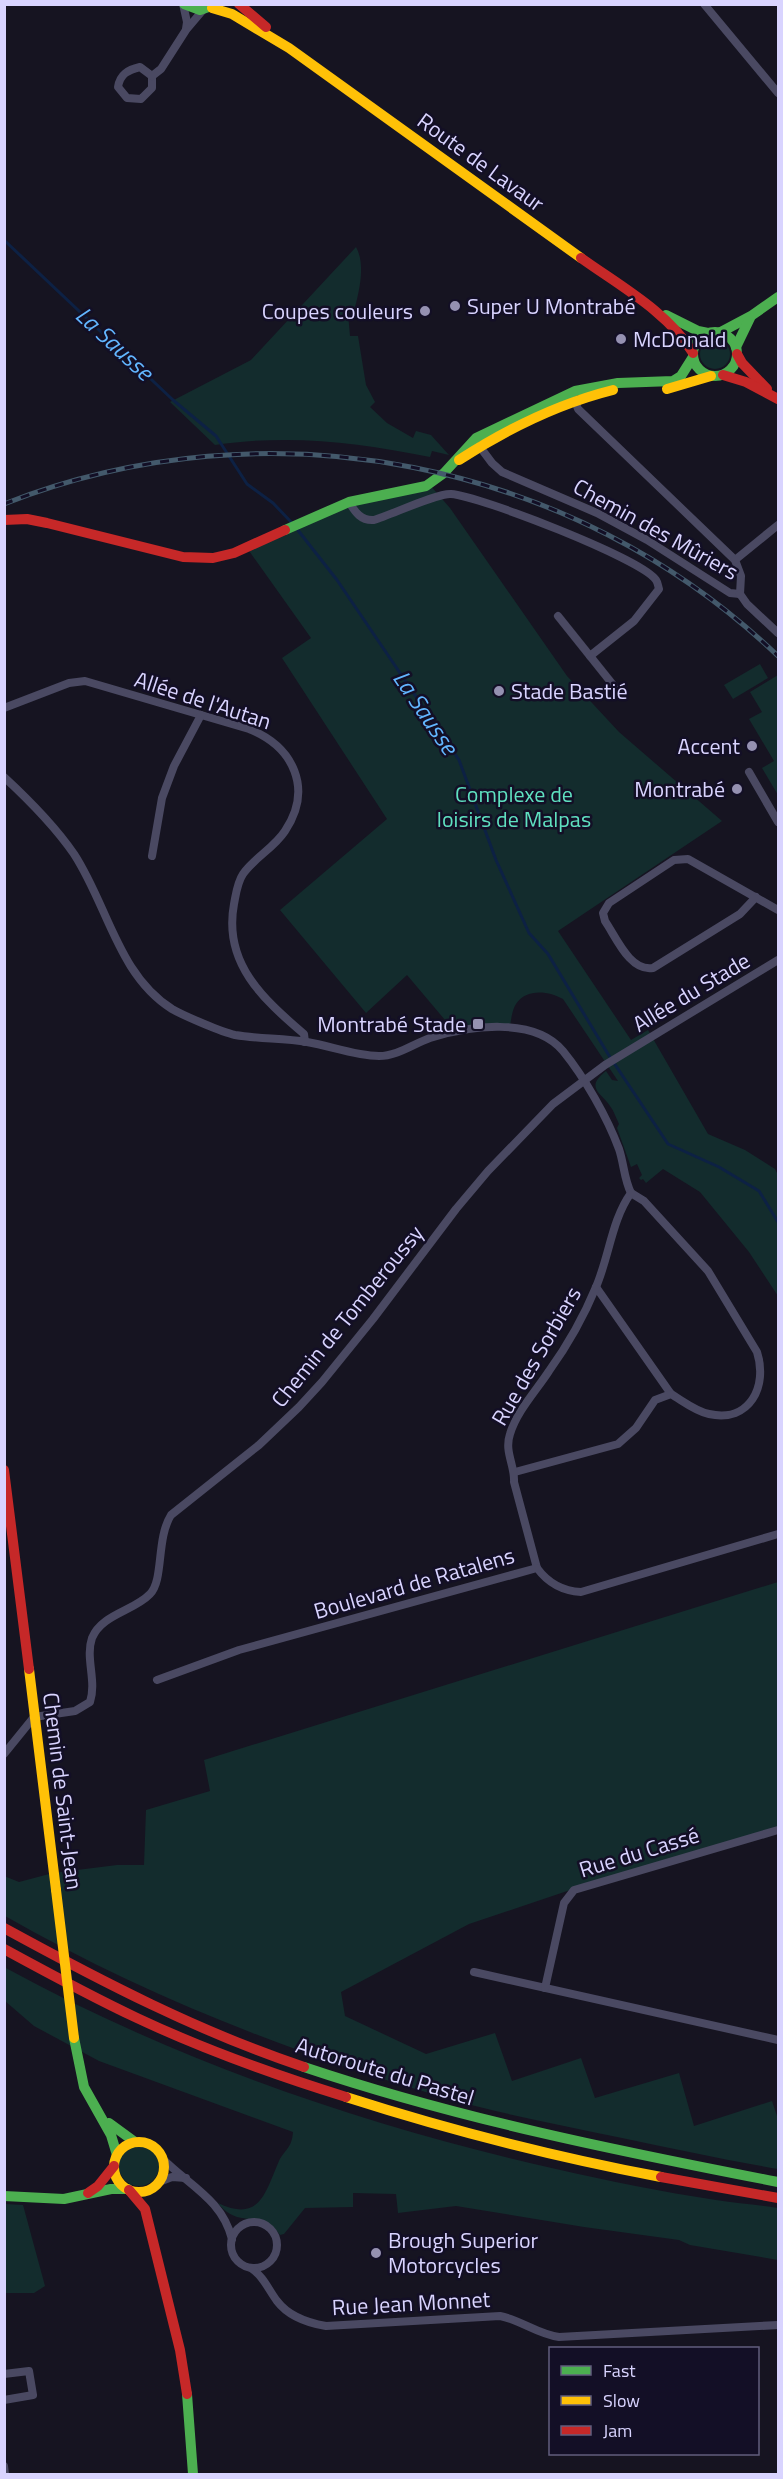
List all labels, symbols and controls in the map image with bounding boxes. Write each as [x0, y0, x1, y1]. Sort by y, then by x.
street label: Route de Lavaur [410, 104, 552, 220]
place label: Super U Montrabé [467, 289, 636, 323]
place label: Coupes couleurs [262, 294, 413, 328]
water label: La Sausse [68, 297, 163, 390]
marker: Super U Montrabé [448, 299, 462, 313]
marker: Coupes couleurs [418, 304, 432, 318]
place label: McDonald [633, 322, 726, 356]
marker: McDonald [614, 332, 628, 346]
street label: Chemin des Mûriers [567, 469, 745, 589]
street label: Allée de l'Autan [130, 662, 276, 738]
water label: La Sausse [384, 663, 469, 763]
place label: Stade Bastié [511, 674, 628, 708]
marker: Stade Bastié [492, 684, 506, 698]
place label: Accent [678, 729, 740, 763]
marker: Accent [745, 739, 759, 753]
place label: Montrabé [634, 772, 725, 806]
park label: Complexe de loisirs de Malpas [437, 777, 591, 836]
marker: Montrabé [730, 782, 744, 796]
street label: Allée du Stade [626, 944, 756, 1040]
place label: Montrabé Stade [317, 1007, 466, 1041]
marker: Montrabé Stade [471, 1017, 485, 1031]
street label: Chemin de Tomberoussy [263, 1217, 432, 1415]
street label: Rue des Sorbiers [482, 1280, 590, 1432]
street label: Boulevard de Ratalens [310, 1538, 518, 1628]
street label: Chemin de Saint-Jean [34, 1691, 92, 1891]
street label: Rue du Cassé [575, 1818, 703, 1886]
street label: Autoroute du Pastel [292, 2028, 478, 2114]
place label: Brough Superior Motorcycles [388, 2223, 539, 2282]
marker: Brough Superior Motorcycles [369, 2246, 383, 2260]
street label: Rue Jean Monnet [331, 2282, 491, 2324]
legend [549, 2347, 759, 2455]
text: Fast [603, 2357, 636, 2384]
text: Slow [603, 2387, 640, 2414]
text: Jam [603, 2417, 632, 2444]

